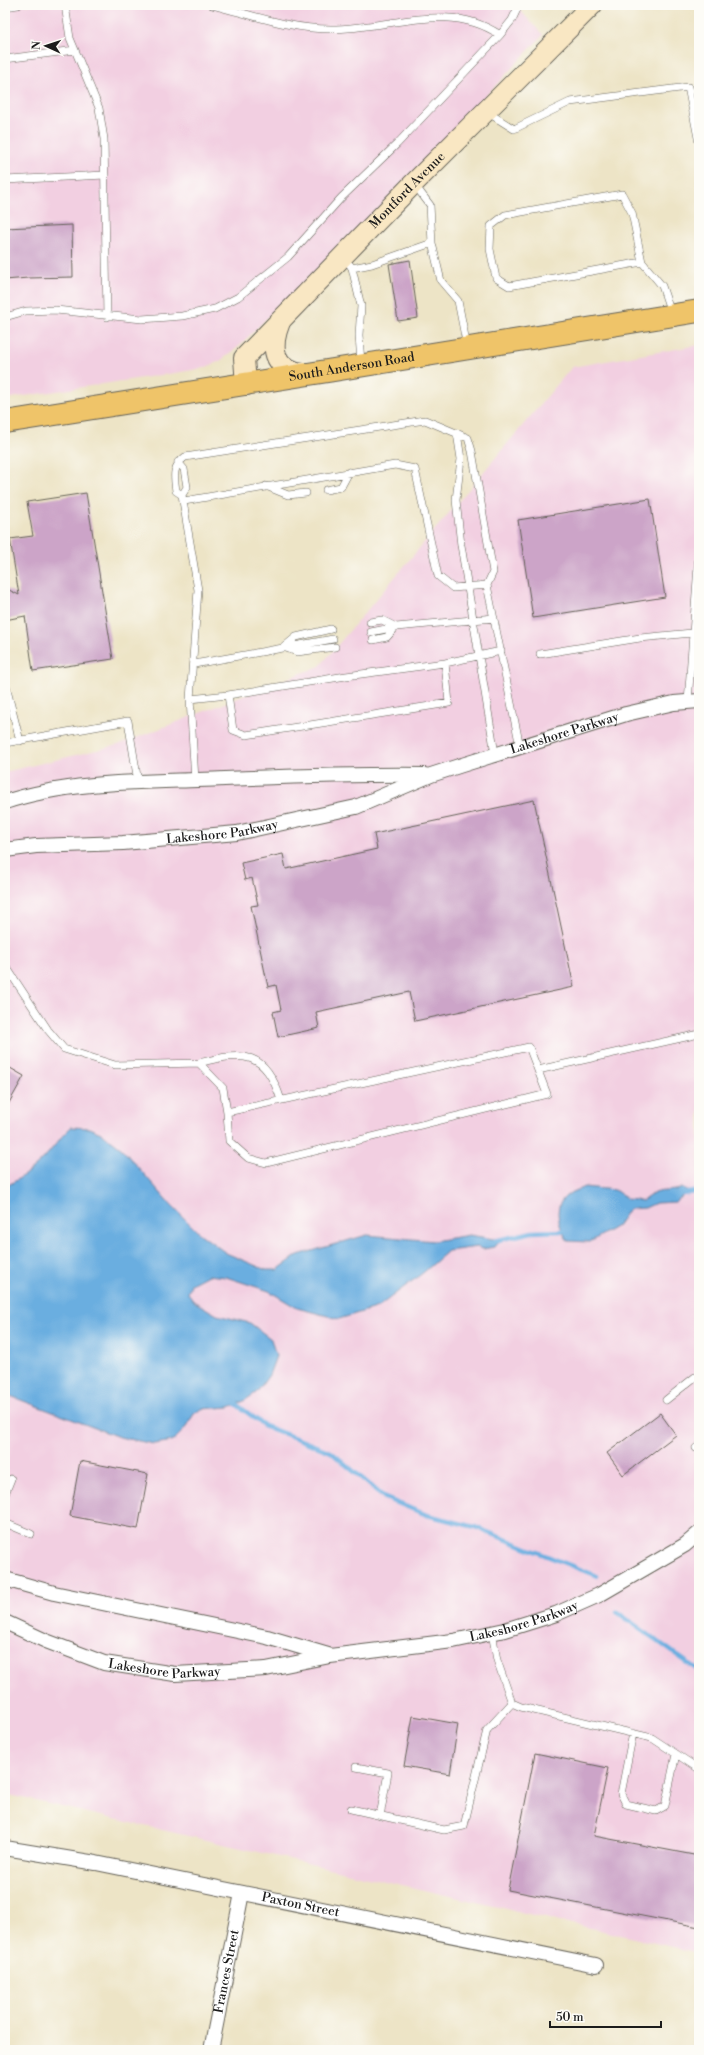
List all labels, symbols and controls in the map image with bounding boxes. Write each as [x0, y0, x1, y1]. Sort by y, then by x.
north arrow [26, 26, 66, 66]
text: N [30, 41, 44, 50]
street label: Montford Avenue [366, 148, 449, 232]
street label: South Anderson Road [288, 349, 416, 385]
street label: Lakeshore Parkway [508, 709, 621, 758]
street label: Lakeshore Parkway [165, 816, 280, 847]
street label: Lakeshore Parkway [468, 1597, 581, 1645]
street label: Lakeshore Parkway [107, 1656, 221, 1682]
street label: Paxton Street [260, 1889, 341, 1921]
street label: Frances Street [210, 1928, 243, 2015]
scale bar [550, 2003, 661, 2029]
text: 50 m [556, 2010, 584, 2025]

